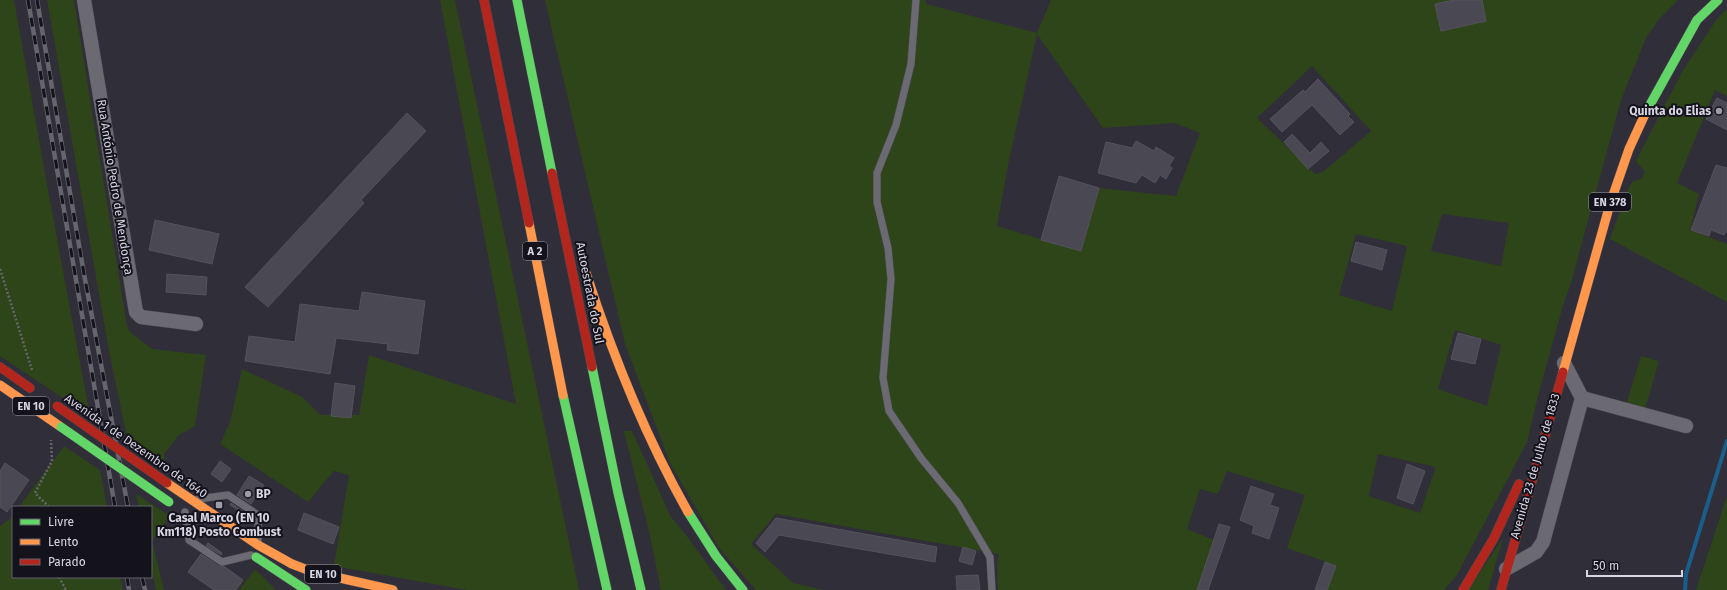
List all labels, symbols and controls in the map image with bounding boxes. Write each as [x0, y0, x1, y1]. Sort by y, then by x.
street label: Rua António Pedro de Mendonça [94, 98, 136, 276]
place label: Quinta do Elias [1629, 104, 1711, 118]
marker: Quinta do Elias [1714, 106, 1724, 116]
road number: EN 378 [1589, 193, 1631, 211]
street label: Autoestrada do Sul [573, 241, 607, 346]
road number: A 2 [523, 242, 547, 260]
street label: Avenida 1 de Dezembro de 1640 [62, 391, 210, 501]
street label: Avenida 23 de Julho de 1833 [1508, 392, 1562, 540]
road number: EN 10 [13, 397, 49, 415]
place label: BP [256, 487, 271, 501]
marker: BP [243, 489, 253, 499]
marker: Casal Marco (EN 10 Km118) Posto Combust [214, 500, 224, 510]
legend [12, 506, 152, 578]
place label: Casal Marco (EN 10 Km118) Posto Combust [157, 511, 281, 539]
text: Livre [48, 515, 74, 529]
text: Lento [48, 535, 78, 549]
scale bar [1587, 552, 1682, 578]
text: Parado [48, 555, 86, 569]
text: 50 m [1593, 559, 1619, 573]
road number: EN 10 [305, 565, 341, 583]

